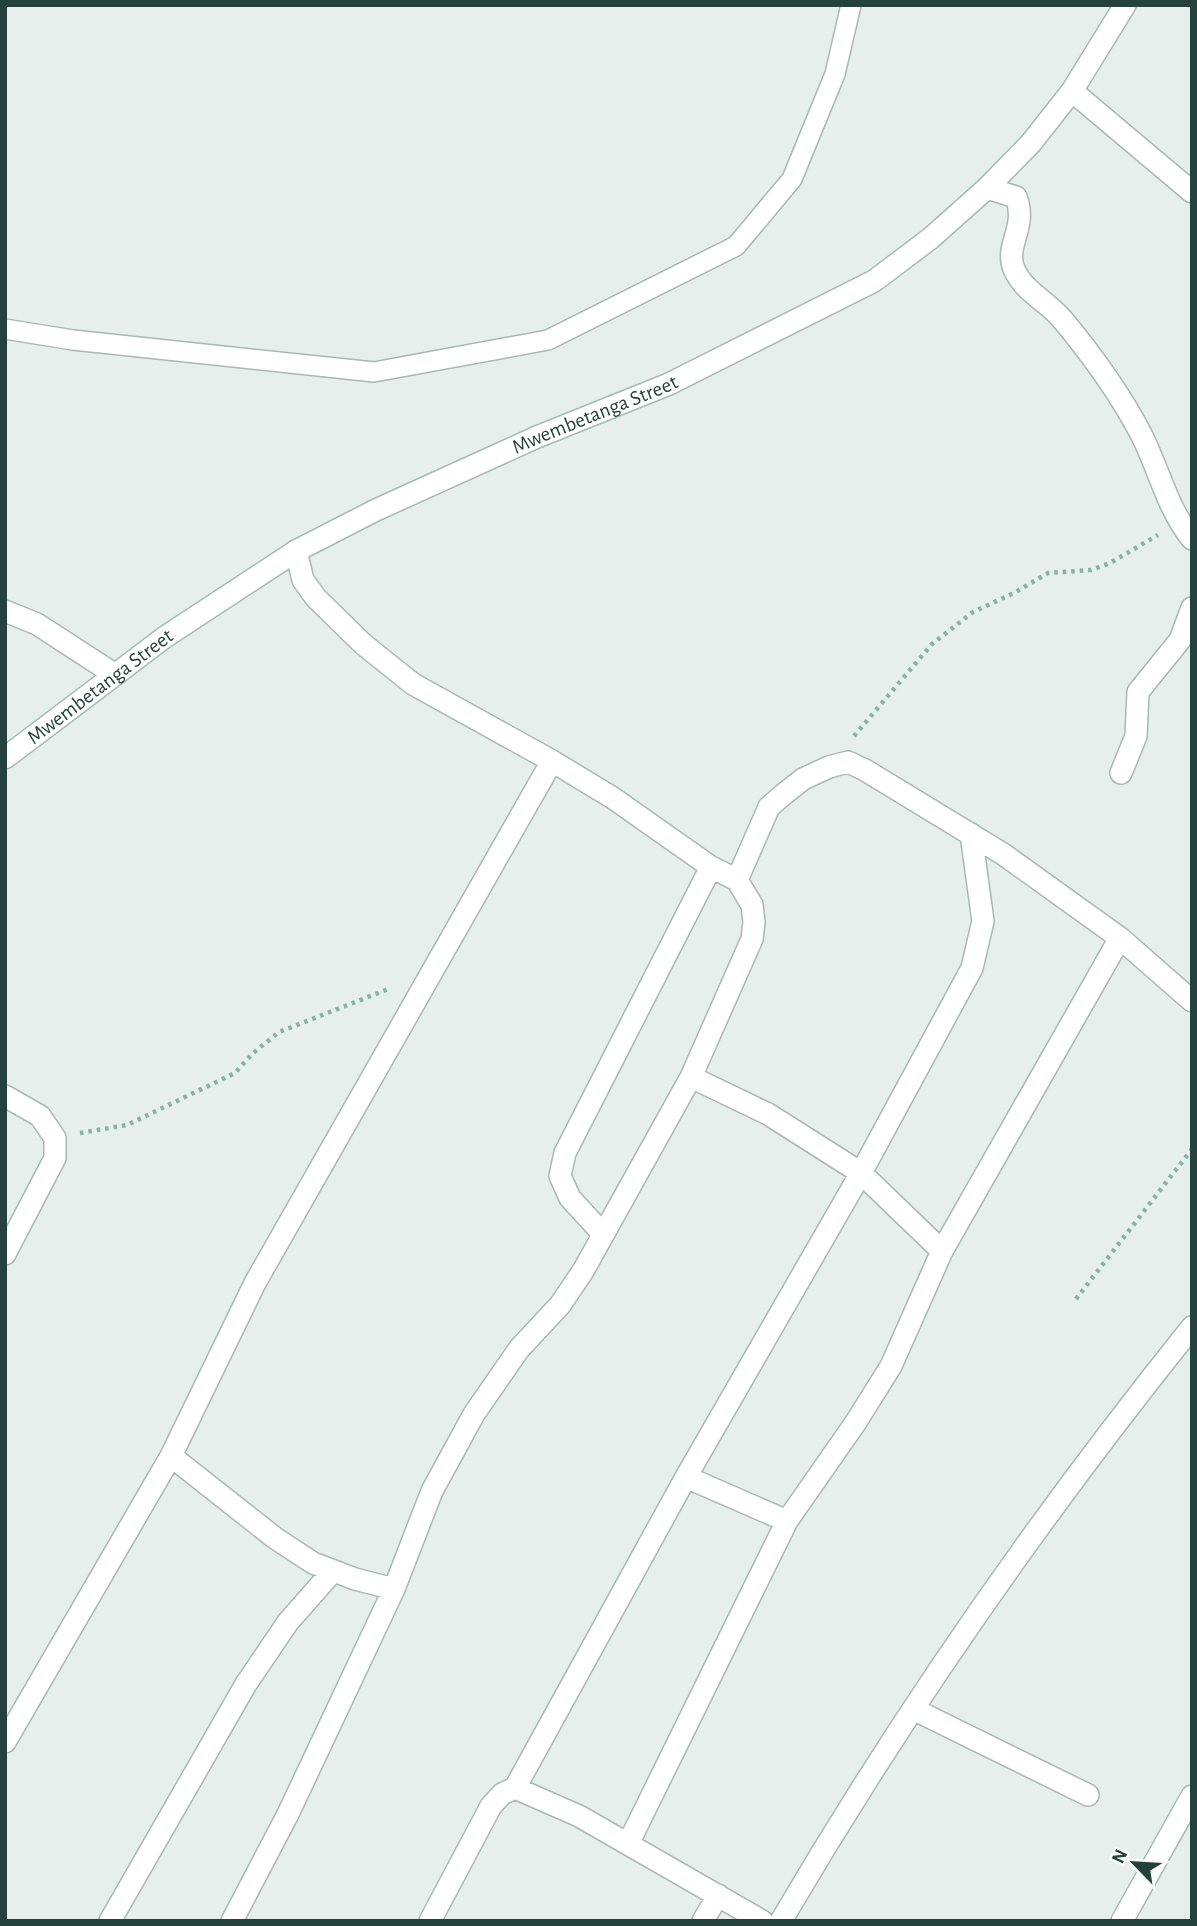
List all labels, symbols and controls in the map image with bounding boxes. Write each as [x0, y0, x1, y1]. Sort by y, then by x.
street label: Mwembetanga Street [509, 371, 681, 457]
street label: Mwembetanga Street [23, 624, 177, 748]
north arrow [1099, 1828, 1169, 1898]
text: N [1109, 1846, 1131, 1866]

